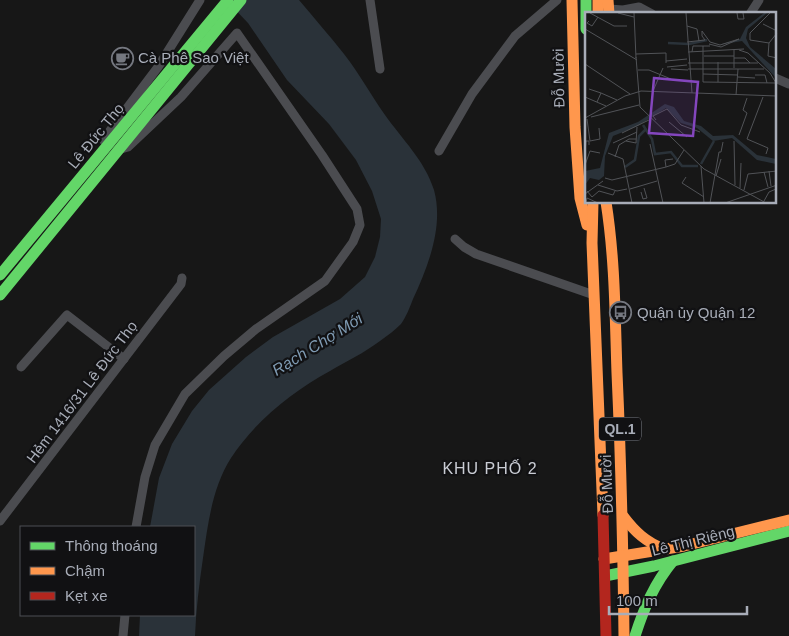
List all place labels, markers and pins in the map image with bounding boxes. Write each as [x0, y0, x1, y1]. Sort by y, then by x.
cafe icon: Cà Phê Sao Việt [110, 46, 134, 70]
place label: Cà Phê Sao Việt [138, 49, 249, 66]
bus stop icon: Quận ủy Quận 12 [609, 301, 633, 325]
place label: Quận ủy Quận 12 [637, 304, 755, 321]

